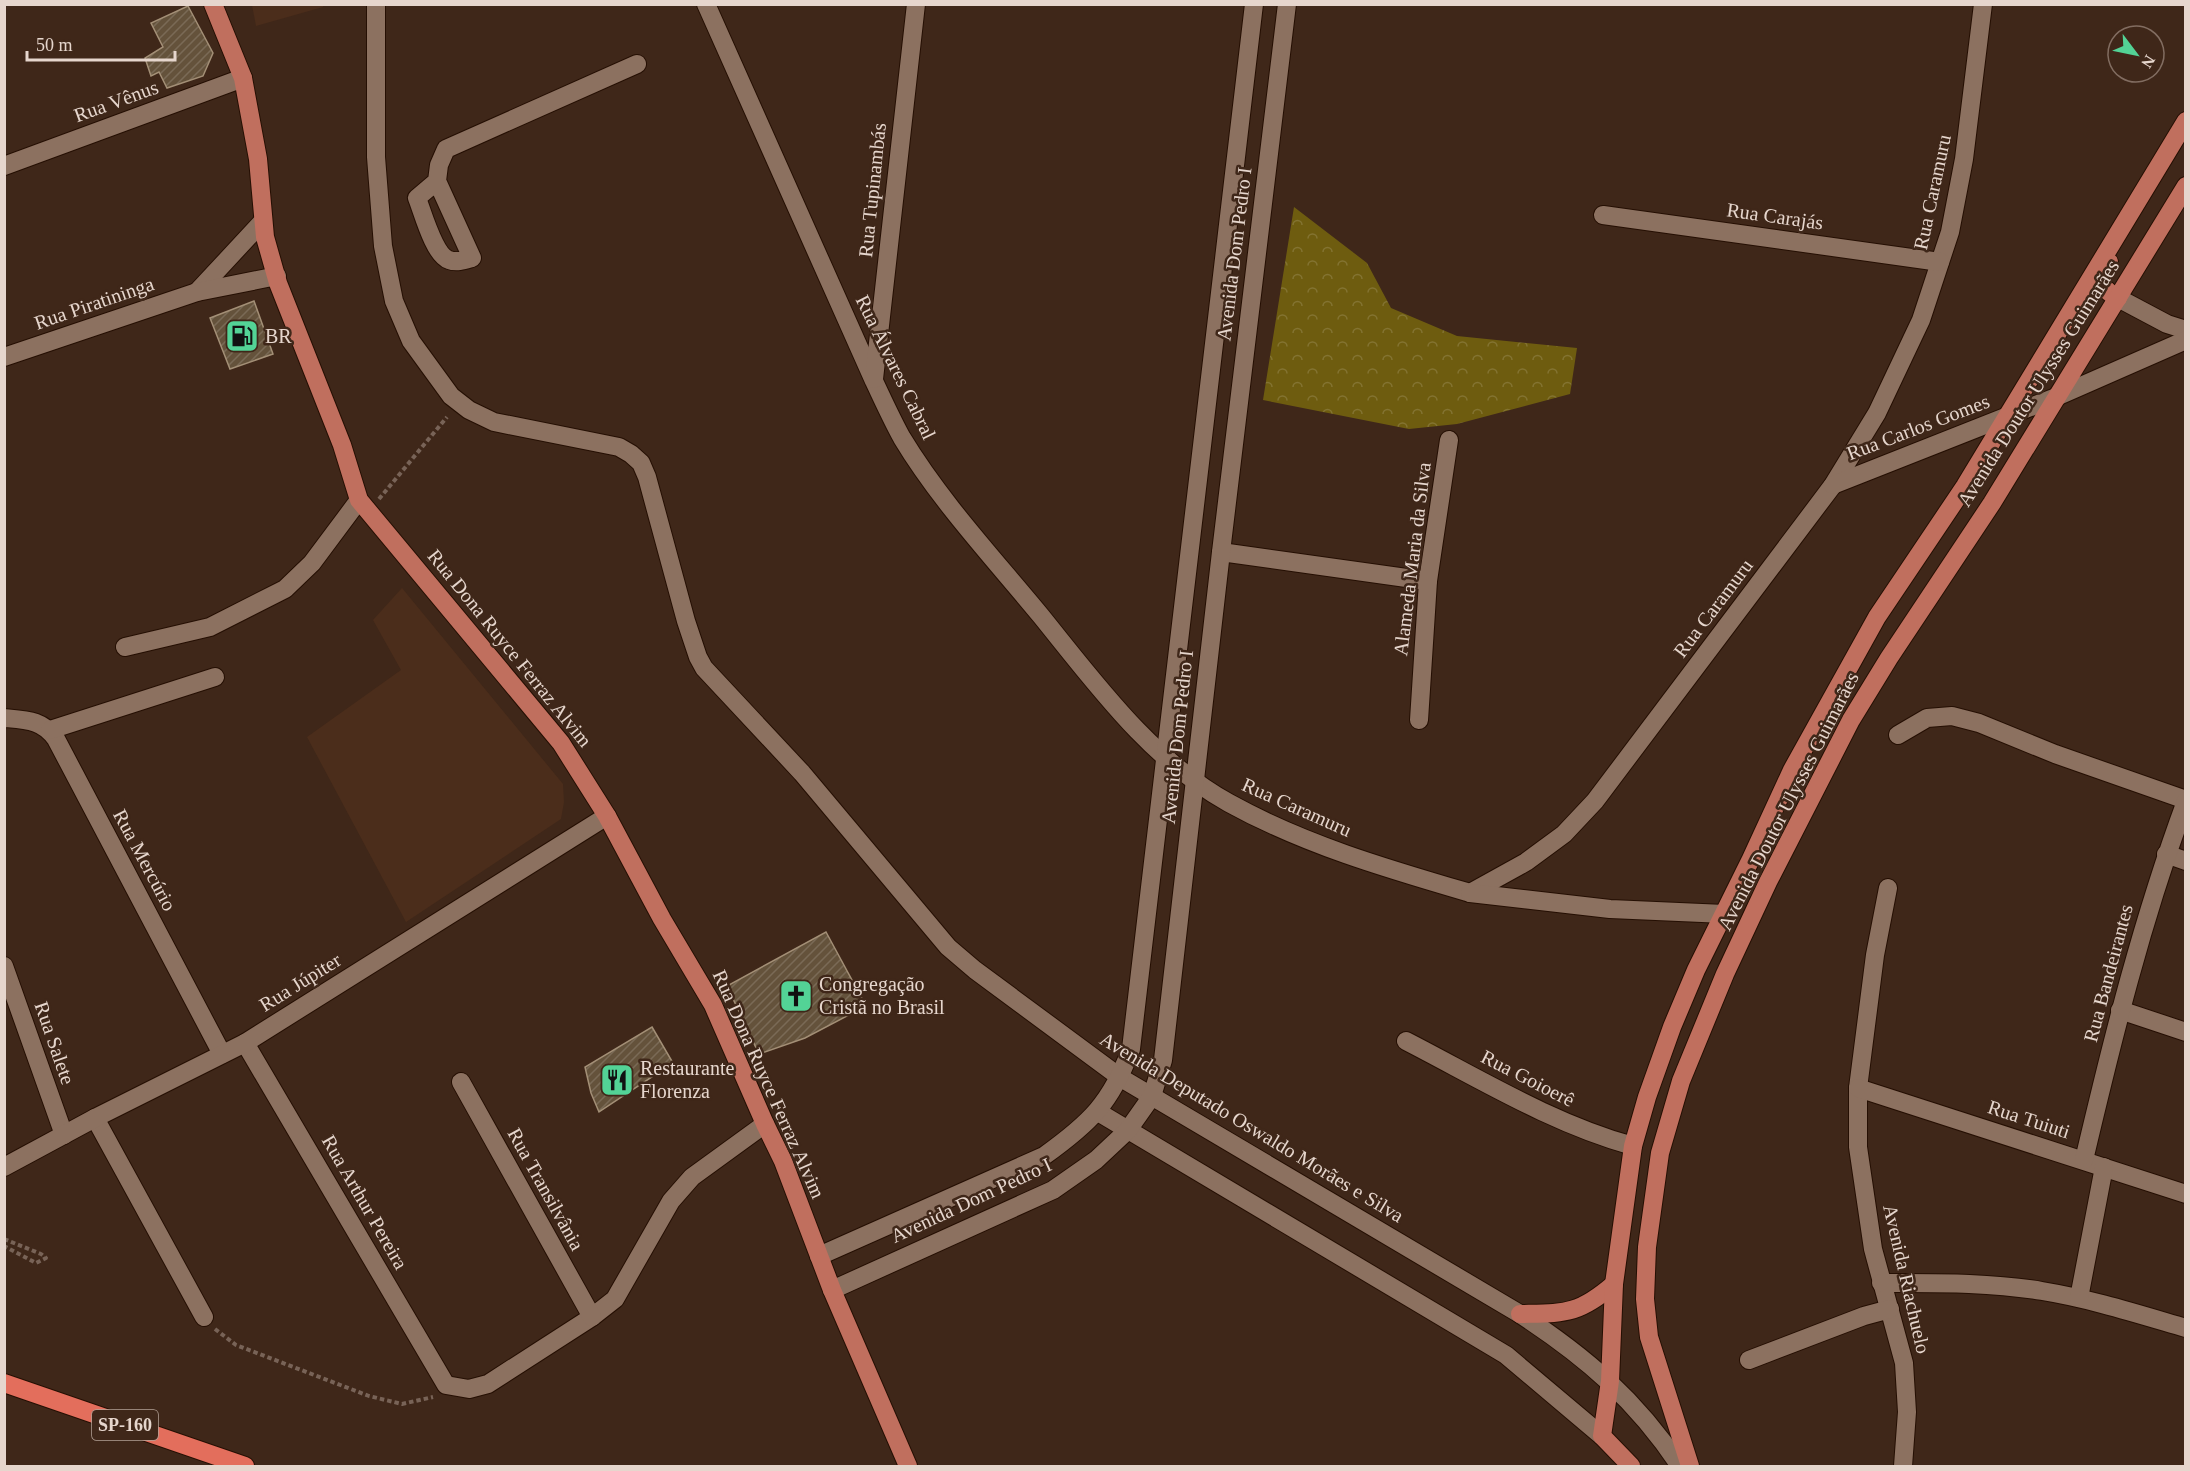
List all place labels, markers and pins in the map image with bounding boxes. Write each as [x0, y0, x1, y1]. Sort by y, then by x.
fuel station icon: BR [224, 318, 260, 354]
place label: BR [265, 325, 292, 347]
place label: Congregação Cristã no Brasil [819, 973, 945, 1018]
church icon: Congregação Cristã no Brasil [778, 978, 814, 1014]
place label: Restaurante Florenza [640, 1057, 735, 1102]
restaurant icon: Restaurante Florenza [599, 1062, 635, 1098]

